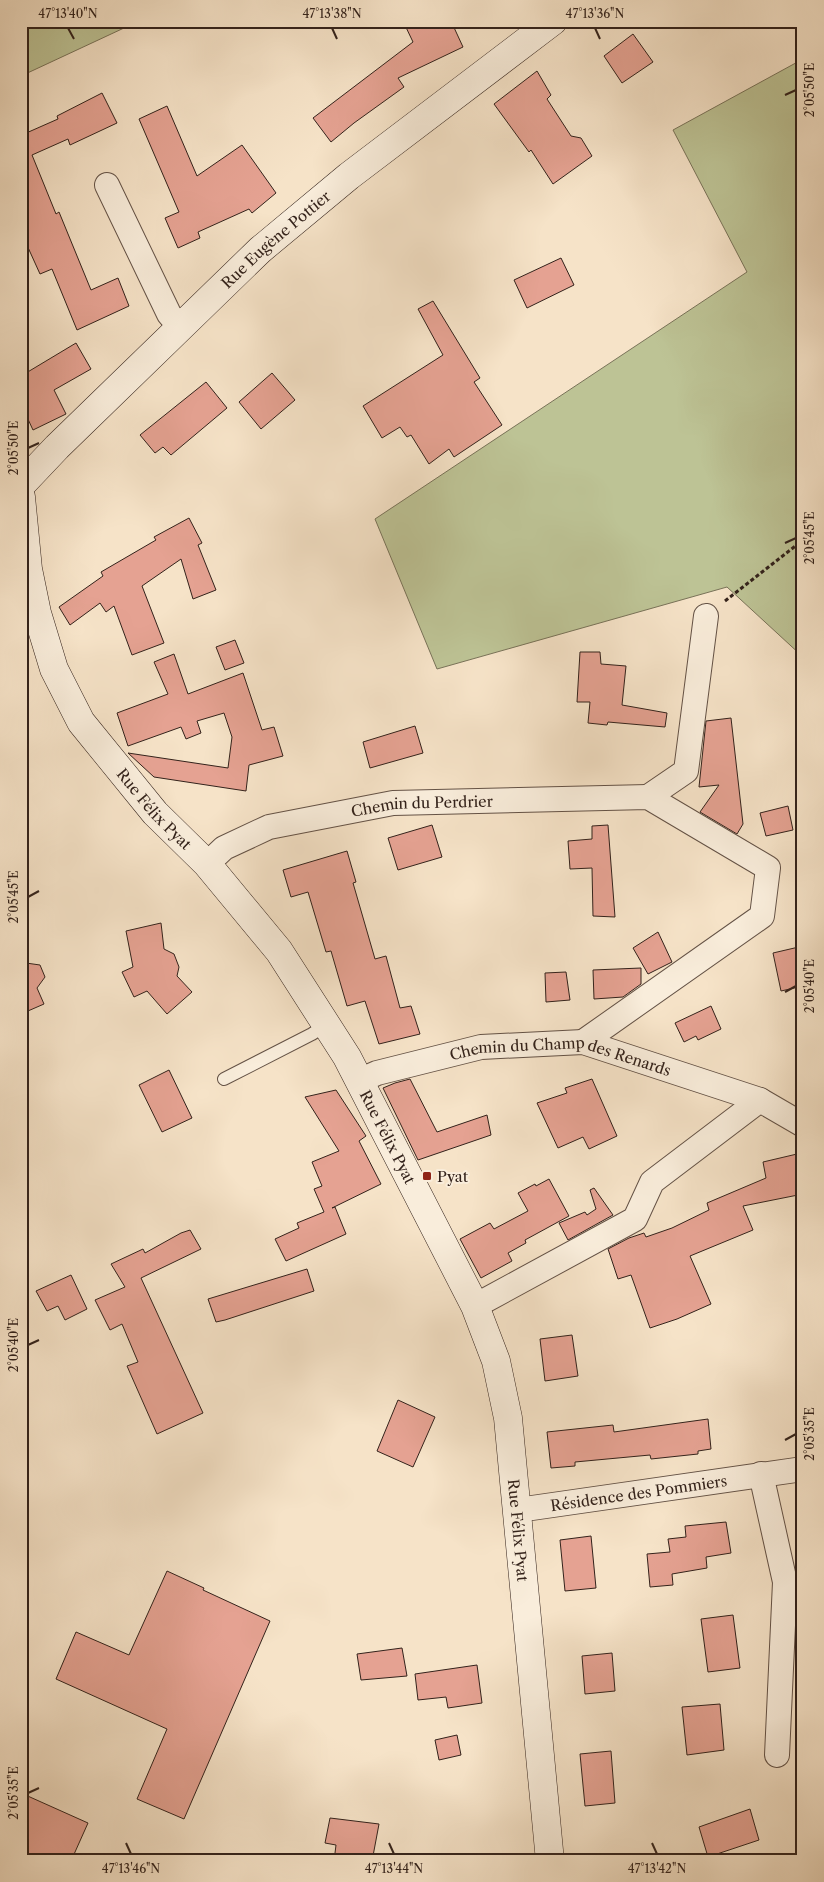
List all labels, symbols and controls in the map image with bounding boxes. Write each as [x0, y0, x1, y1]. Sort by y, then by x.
text: 47°13'40"N [38, 6, 98, 21]
text: 47°13'38"N [302, 6, 362, 21]
text: 47°13'36"N [566, 6, 625, 21]
text: 2°05'50"E [802, 63, 817, 117]
street label: Rue Eugène Pottier [217, 186, 334, 292]
text: 2°05'50"E [6, 421, 21, 475]
text: 2°05'45"E [802, 511, 817, 565]
street label: Rue Félix Pyat [113, 764, 196, 854]
street label: Chemin du Perdrier [349, 791, 494, 820]
text: 2°05'45"E [6, 870, 21, 924]
text: 2°05'40"E [802, 959, 817, 1013]
street label: Chemin du Champ des Renards [448, 1032, 674, 1080]
street label: Rue Félix Pyat [356, 1087, 420, 1188]
place label: Pyat [437, 1167, 469, 1186]
marker: Pyat [421, 1170, 433, 1182]
text: 2°05'40"E [6, 1318, 21, 1372]
text: 2°05'35"E [802, 1407, 817, 1461]
street label: Résidence des Pommiers [549, 1471, 728, 1515]
street label: Rue Félix Pyat [504, 1478, 533, 1583]
text: 2°05'35"E [6, 1766, 21, 1820]
text: 47°13'46"N [102, 1861, 160, 1876]
text: 47°13'44"N [365, 1861, 423, 1876]
text: 47°13'42"N [628, 1861, 686, 1876]

